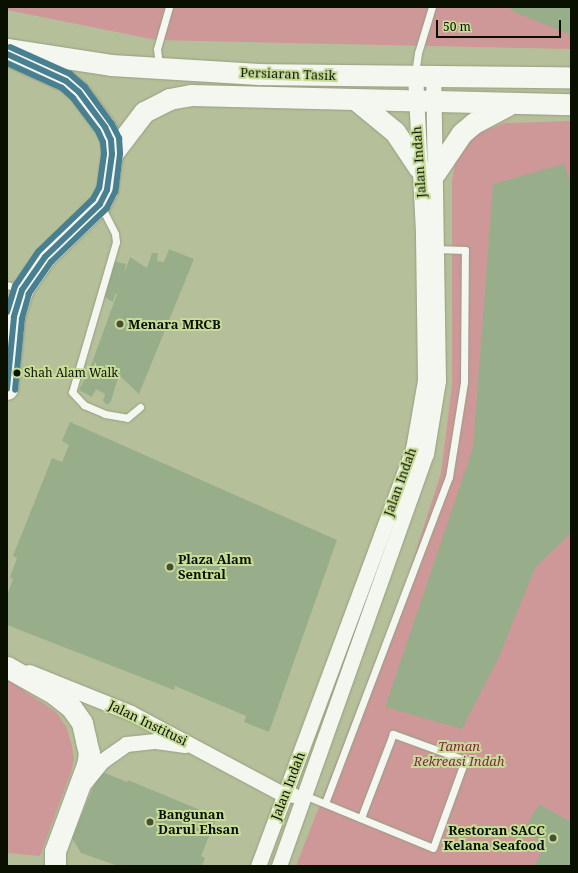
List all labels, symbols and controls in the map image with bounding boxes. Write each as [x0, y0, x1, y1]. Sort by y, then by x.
scale bar [438, 12, 563, 38]
text: 50 m [443, 18, 471, 35]
street label: Persiaran Tasik [240, 65, 336, 83]
street label: Jalan Indah [409, 126, 429, 198]
place label: Menara MRCB [128, 316, 221, 332]
marker: Menara MRCB [115, 319, 125, 329]
place label: Shah Alam Walk [24, 366, 118, 380]
marker: Shah Alam Walk [12, 368, 22, 378]
street label: Jalan Indah [380, 446, 420, 518]
place label: Plaza Alam Sentral [178, 552, 252, 583]
marker: Plaza Alam Sentral [165, 562, 175, 572]
street label: Jalan Institusi [106, 697, 190, 749]
park label: Taman Rekreasi Indah [414, 739, 504, 770]
street label: Jalan Indah [268, 750, 308, 822]
place label: Bangunan Darul Ehsan [158, 807, 239, 838]
marker: Bangunan Darul Ehsan [145, 817, 155, 827]
place label: Restoran SACC Kelana Seafood [444, 823, 545, 854]
marker: Restoran SACC Kelana Seafood [548, 833, 558, 843]

